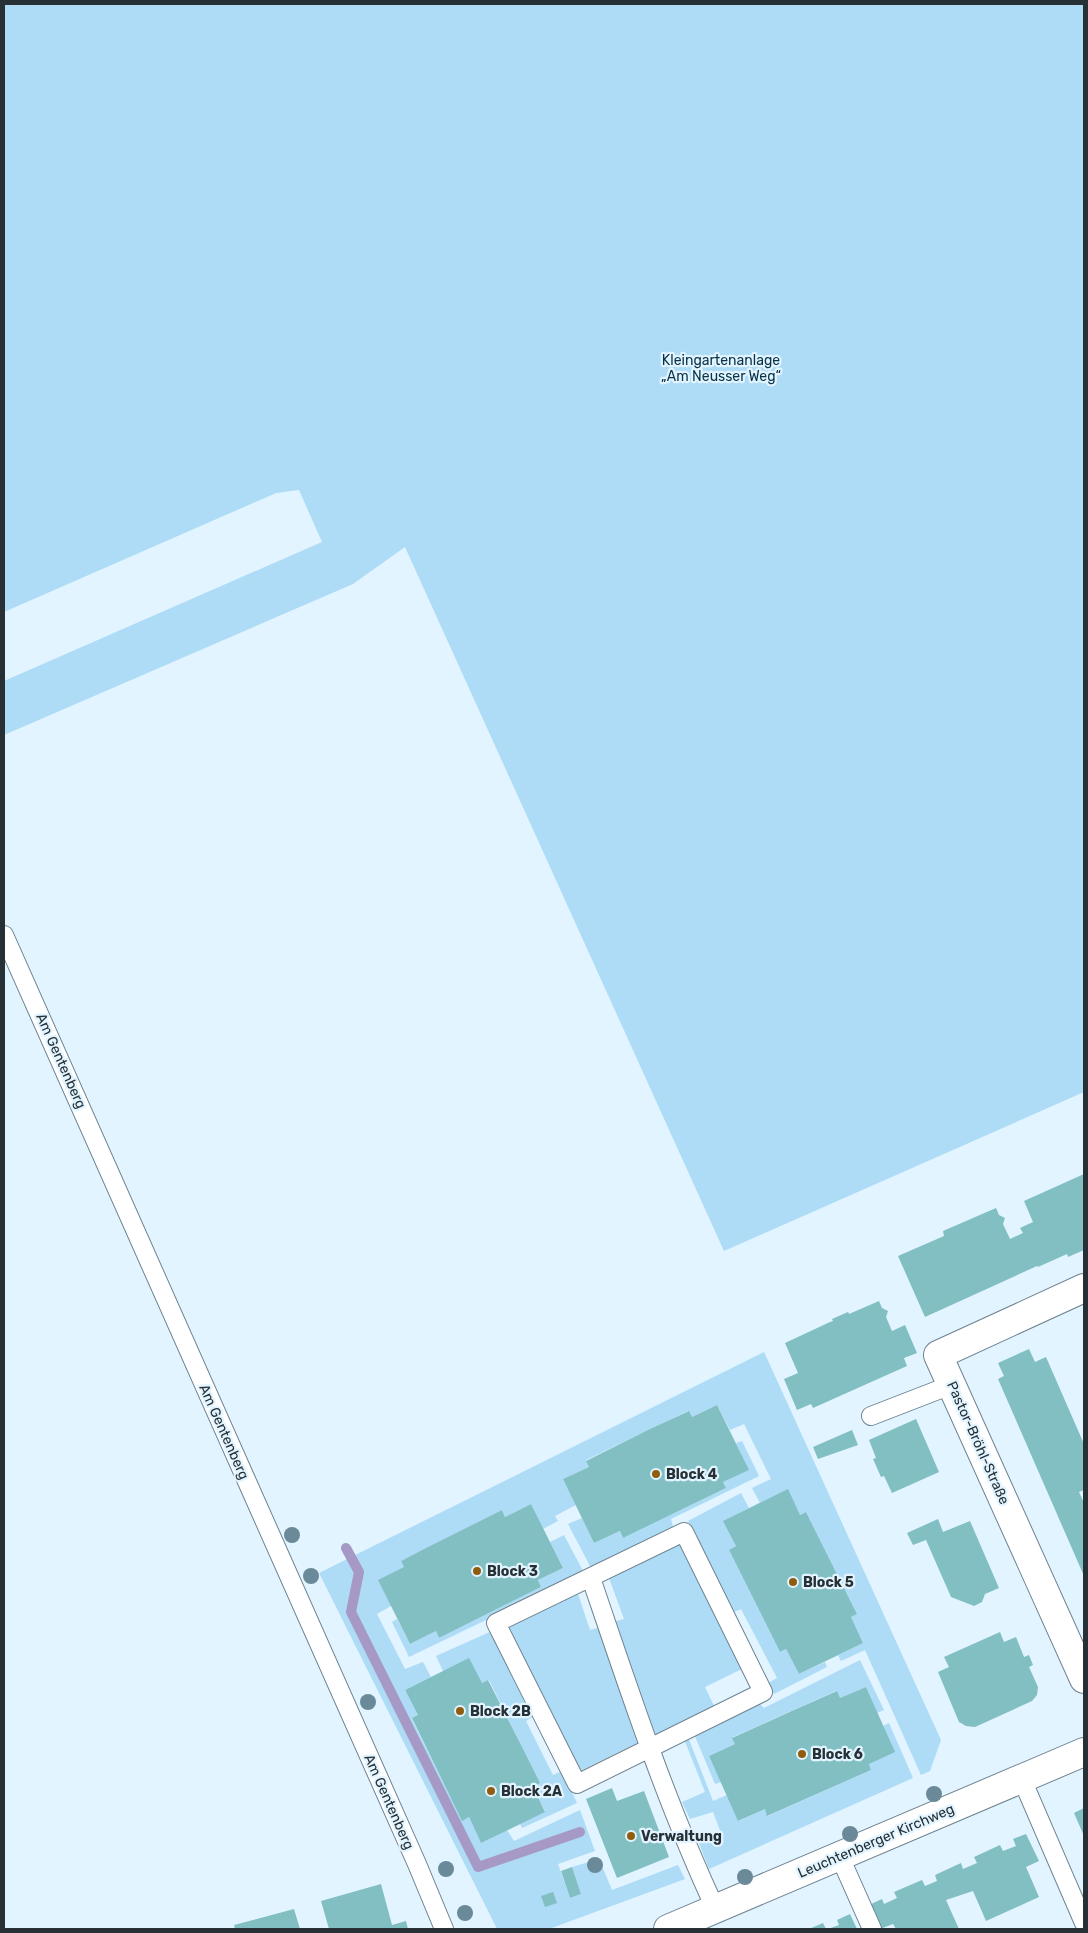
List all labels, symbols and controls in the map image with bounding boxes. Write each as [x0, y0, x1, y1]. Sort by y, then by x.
park label: Kleingartenanlage „Am Neusser Weg“ [661, 352, 781, 385]
street label: Am Gentenberg [32, 1011, 90, 1111]
street label: Pastor-Bröhl-Straße [943, 1379, 1013, 1507]
street label: Am Gentenberg [195, 1382, 253, 1482]
place label: Block 4 [666, 1466, 718, 1483]
marker: Block 4 [650, 1468, 662, 1480]
place label: Block 3 [487, 1563, 538, 1580]
marker: Block 3 [471, 1565, 483, 1577]
place label: Block 5 [803, 1574, 854, 1591]
marker: Block 5 [787, 1576, 799, 1588]
place label: Block 2B [470, 1703, 531, 1720]
marker: Block 2B [454, 1705, 466, 1717]
place label: Block 6 [812, 1746, 863, 1763]
marker: Block 6 [796, 1748, 808, 1760]
street label: Am Gentenberg [360, 1752, 418, 1852]
place label: Block 2A [501, 1783, 562, 1800]
marker: Block 2A [485, 1785, 497, 1797]
street label: Leuchtenberger Kirchweg [795, 1800, 957, 1882]
place label: Verwaltung [641, 1828, 722, 1845]
marker: Verwaltung [625, 1830, 637, 1842]

